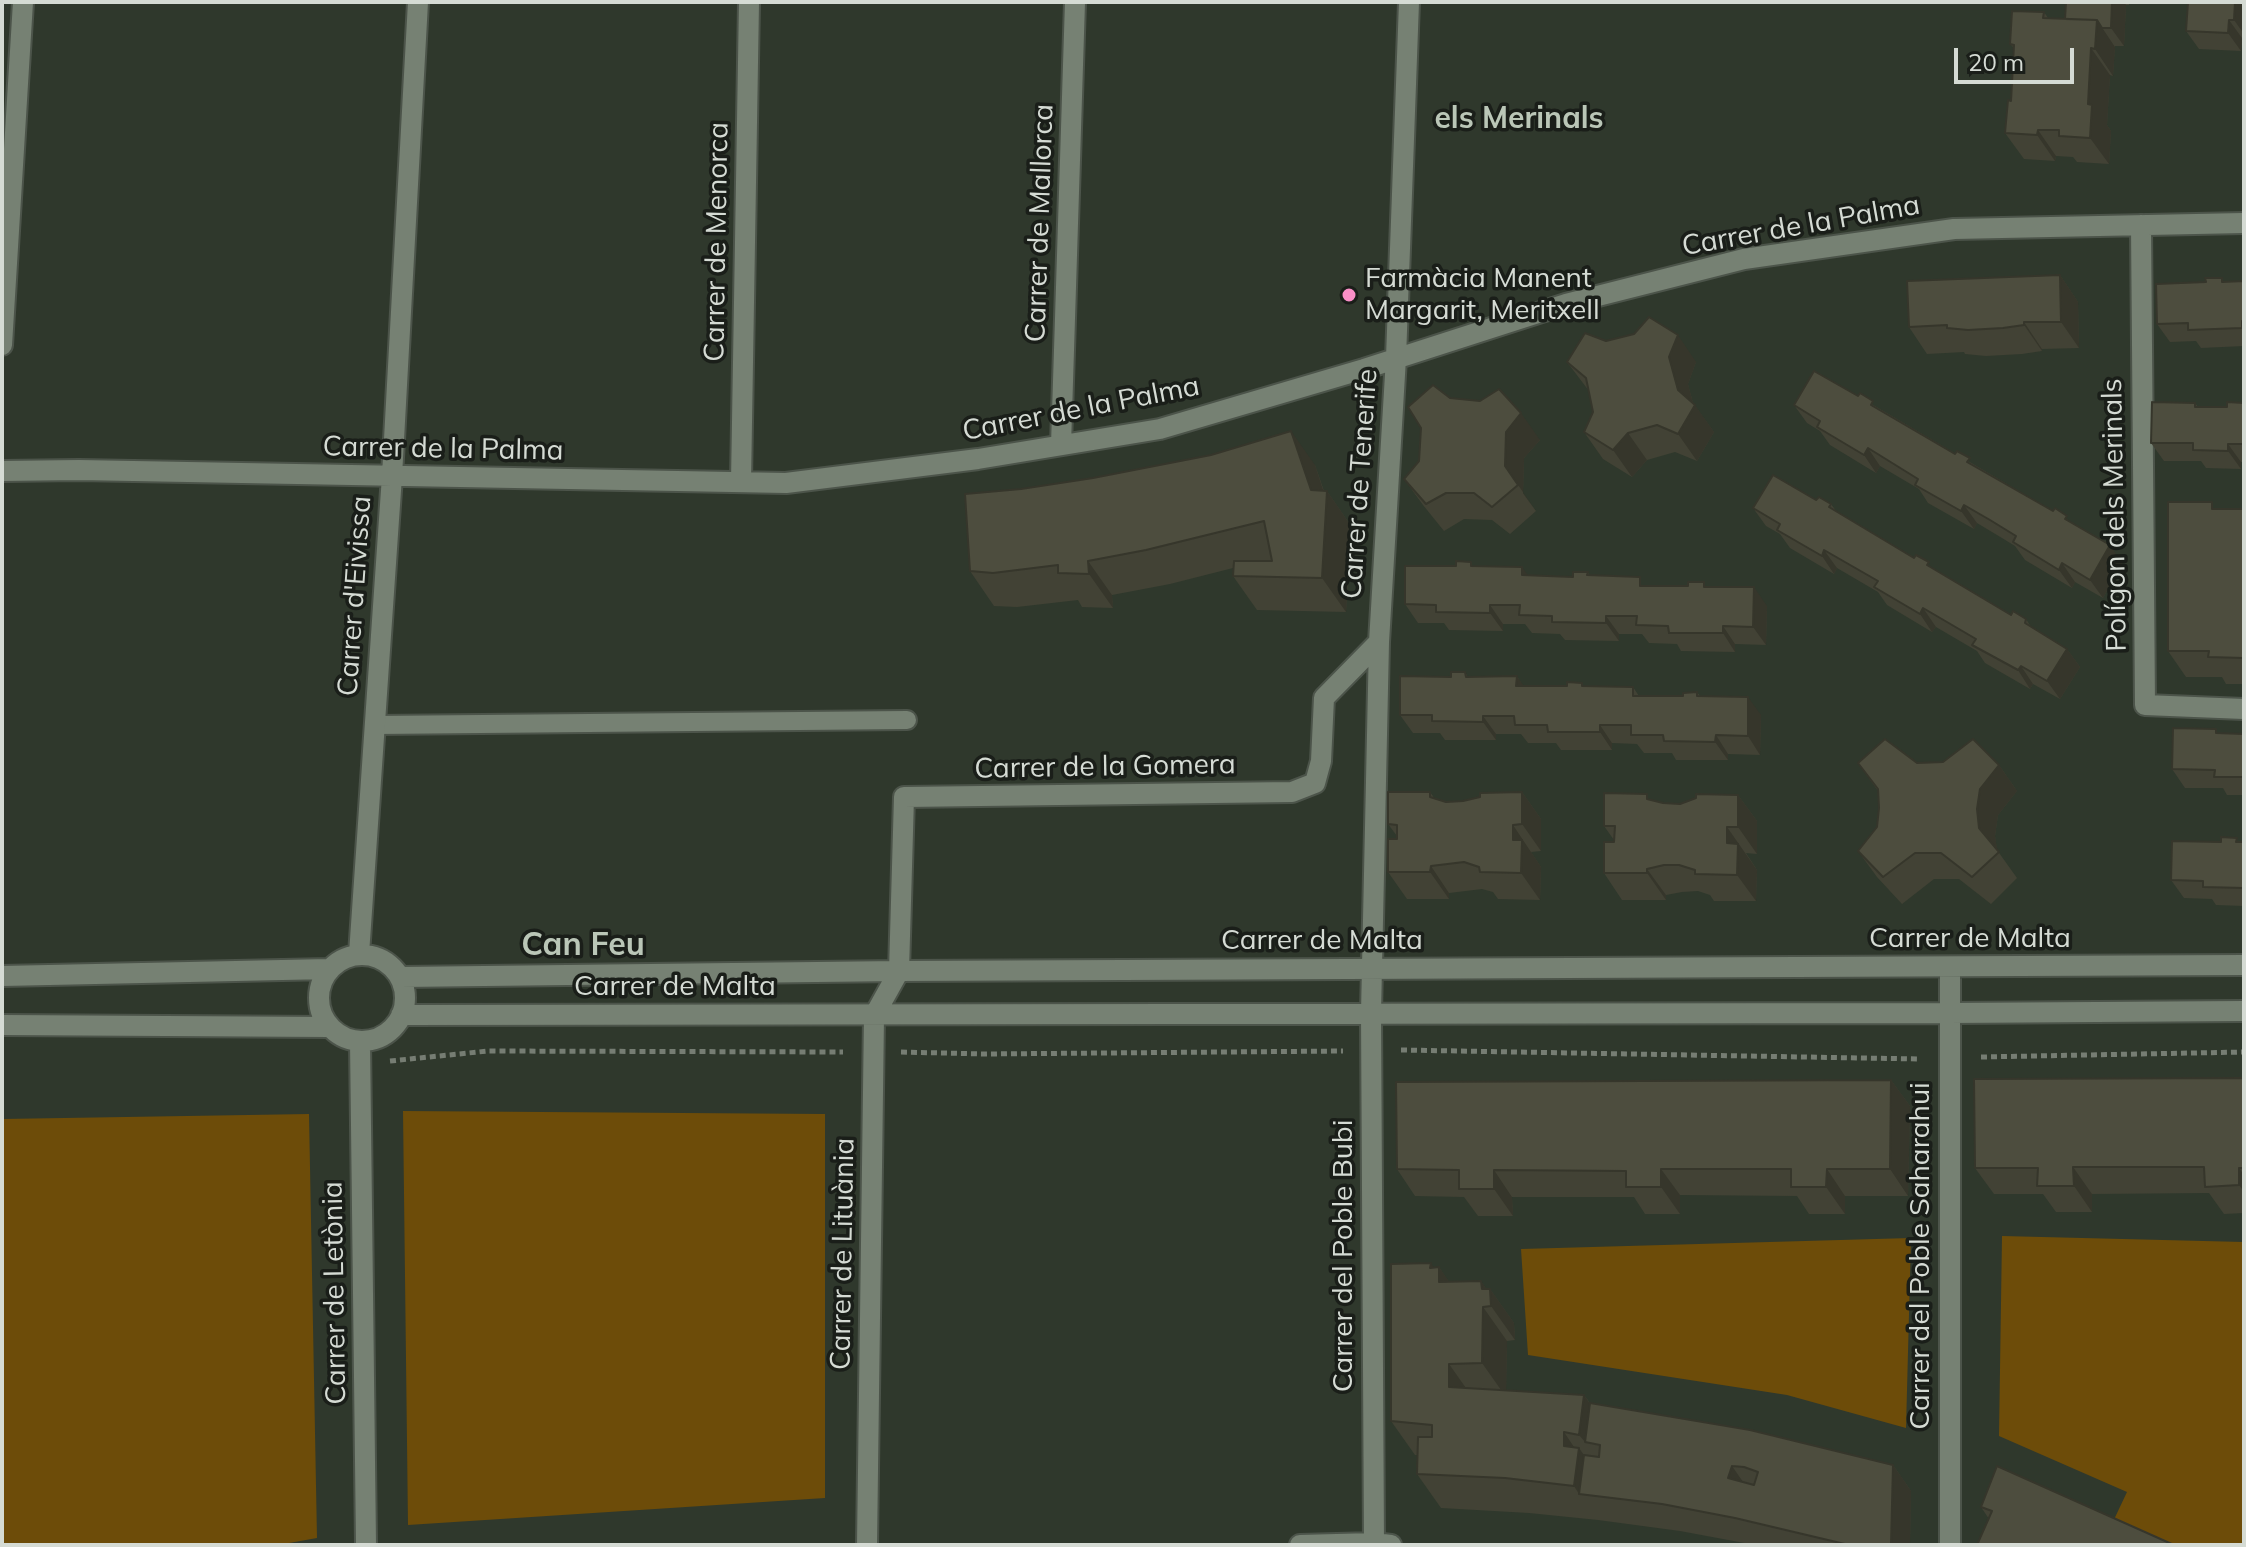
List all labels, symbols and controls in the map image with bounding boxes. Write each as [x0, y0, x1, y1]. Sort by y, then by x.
scale bar [1958, 32, 2078, 82]
text: 20 m [1968, 47, 2024, 77]
district label: els Merinals [1434, 101, 1604, 137]
street label: Carrer de Mallorca [1019, 103, 1061, 343]
street label: Carrer de Menorca [698, 122, 736, 362]
street label: Carrer de la Palma [1679, 189, 1923, 263]
place label: Farmàcia Manent Margarit, Meritxell [1365, 262, 1600, 328]
marker: Farmàcia Manent Margarit, Meritxell [1340, 286, 1358, 304]
street label: Carrer de Tenerife [1335, 368, 1385, 600]
street label: Carrer de la Palma [960, 370, 1202, 448]
street label: Polígon dels Merinals [2096, 378, 2134, 652]
street label: Carrer de la Palma [322, 430, 564, 468]
street label: Carrer d'Eivissa [331, 495, 379, 697]
street label: Carrer de la Gomera [974, 748, 1236, 786]
street label: Carrer de Malta [1869, 922, 2071, 956]
street label: Carrer de Malta [1221, 924, 1423, 958]
district label: Can Feu [521, 926, 645, 964]
street label: Carrer de Malta [574, 970, 776, 1004]
street label: Carrer del Poble Saharahui [1904, 1082, 1938, 1430]
street label: Carrer del Poble Bubi [1327, 1120, 1361, 1392]
street label: Carrer de Lituània [824, 1138, 862, 1370]
street label: Carrer de Letònia [316, 1181, 354, 1405]

